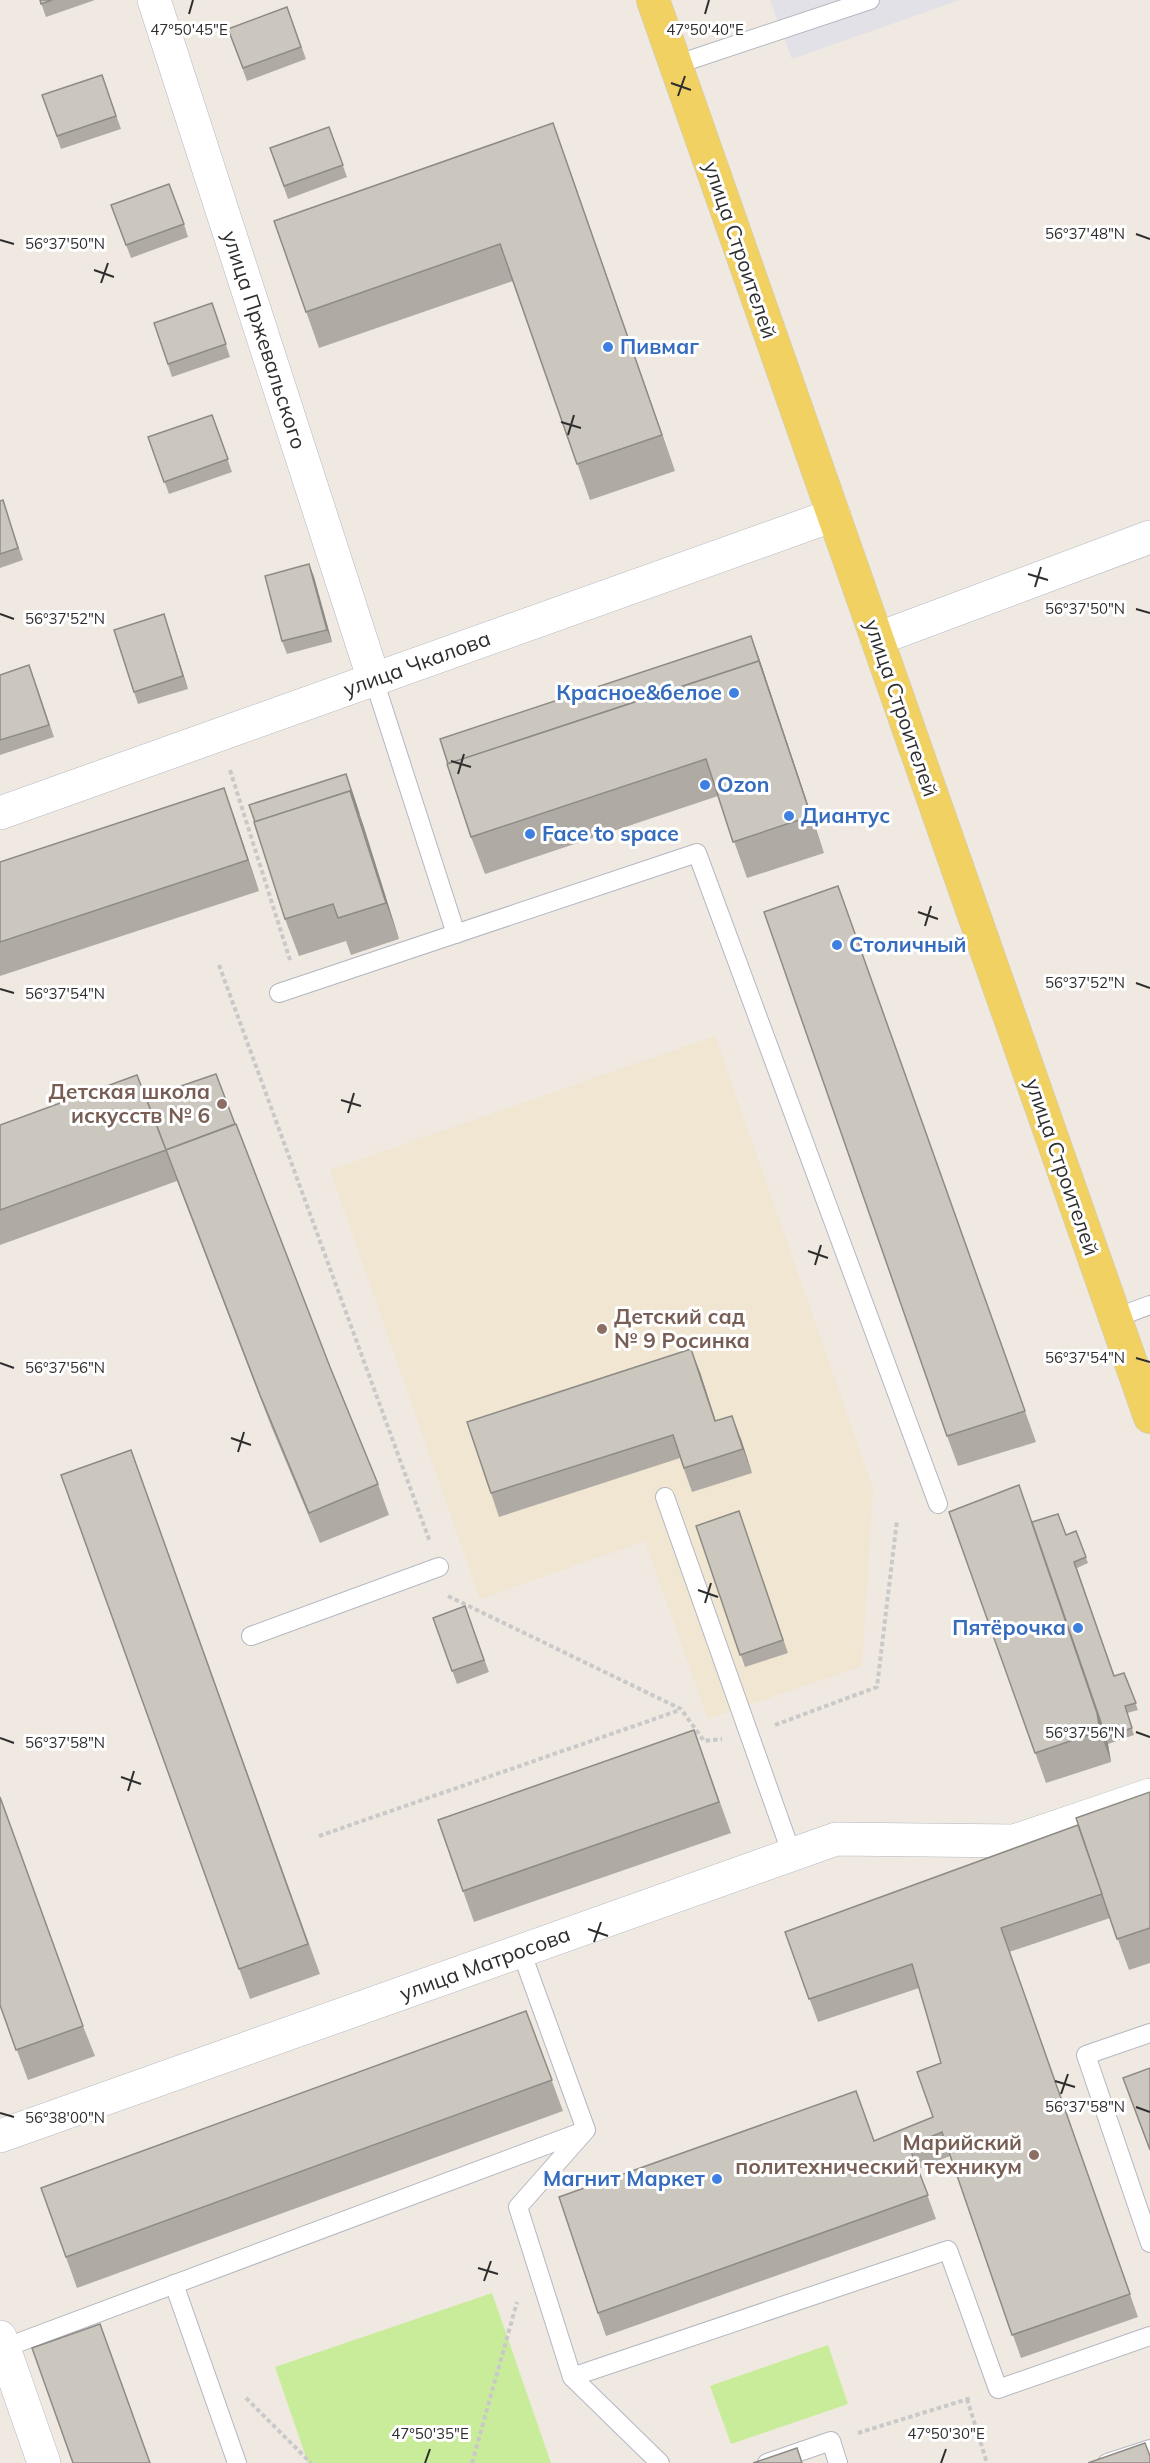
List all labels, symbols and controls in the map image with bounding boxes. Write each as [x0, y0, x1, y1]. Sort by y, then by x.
text: 47°50'45"E [150, 20, 228, 39]
text: 47°50'40"E [666, 20, 744, 39]
street label: улица Строителей [698, 158, 783, 342]
text: 56°37'48"N [1045, 224, 1125, 243]
street label: улица Пржевальского [217, 227, 313, 452]
text: 56°37'50"N [25, 234, 105, 253]
place label: Пивмаг [620, 333, 699, 359]
marker: Пивмаг [601, 340, 615, 354]
text: 56°37'50"N [1045, 599, 1125, 618]
text: 56°37'52"N [25, 609, 105, 628]
street label: улица Строителей [859, 616, 944, 800]
street label: улица Чкалова [340, 624, 494, 702]
place label: Красное&белое [556, 679, 722, 705]
marker: Красное&белое [727, 686, 741, 700]
place label: Ozon [717, 771, 769, 797]
marker: Ozon [698, 778, 712, 792]
place label: Диантус [801, 802, 890, 828]
marker: Диантус [782, 809, 796, 823]
place label: Face to space [542, 820, 679, 846]
marker: Face to space [523, 827, 537, 841]
place label: Столичный [849, 931, 966, 957]
marker: Столичный [830, 938, 844, 952]
text: 56°37'52"N [1045, 973, 1125, 992]
text: 56°37'54"N [25, 984, 105, 1003]
street label: улица Строителей [1020, 1075, 1105, 1259]
place label: Детская школа искусств № 6 [49, 1078, 210, 1128]
marker: Детская школа искусств № 6 [215, 1097, 229, 1111]
place label: Детский сад № 9 Росинка [614, 1303, 750, 1353]
marker: Детский сад № 9 Росинка [595, 1322, 609, 1336]
text: 56°37'54"N [1045, 1348, 1125, 1367]
text: 56°37'56"N [25, 1358, 105, 1377]
place label: Пятёрочка [952, 1614, 1066, 1640]
marker: Пятёрочка [1071, 1621, 1085, 1635]
text: 56°37'56"N [1045, 1723, 1125, 1742]
text: 56°37'58"N [25, 1733, 105, 1752]
street label: улица Матросова [396, 1920, 573, 2006]
text: 56°37'58"N [1045, 2097, 1125, 2116]
text: 56°38'00"N [25, 2108, 105, 2127]
place label: Марийский политехнический техникум [735, 2129, 1022, 2179]
marker: Марийский политехнический техникум [1027, 2148, 1041, 2162]
place label: Магнит Маркет [543, 2165, 706, 2191]
marker: Магнит Маркет [710, 2172, 724, 2186]
text: 47°50'35"E [391, 2424, 469, 2443]
text: 47°50'30"E [907, 2424, 985, 2443]

